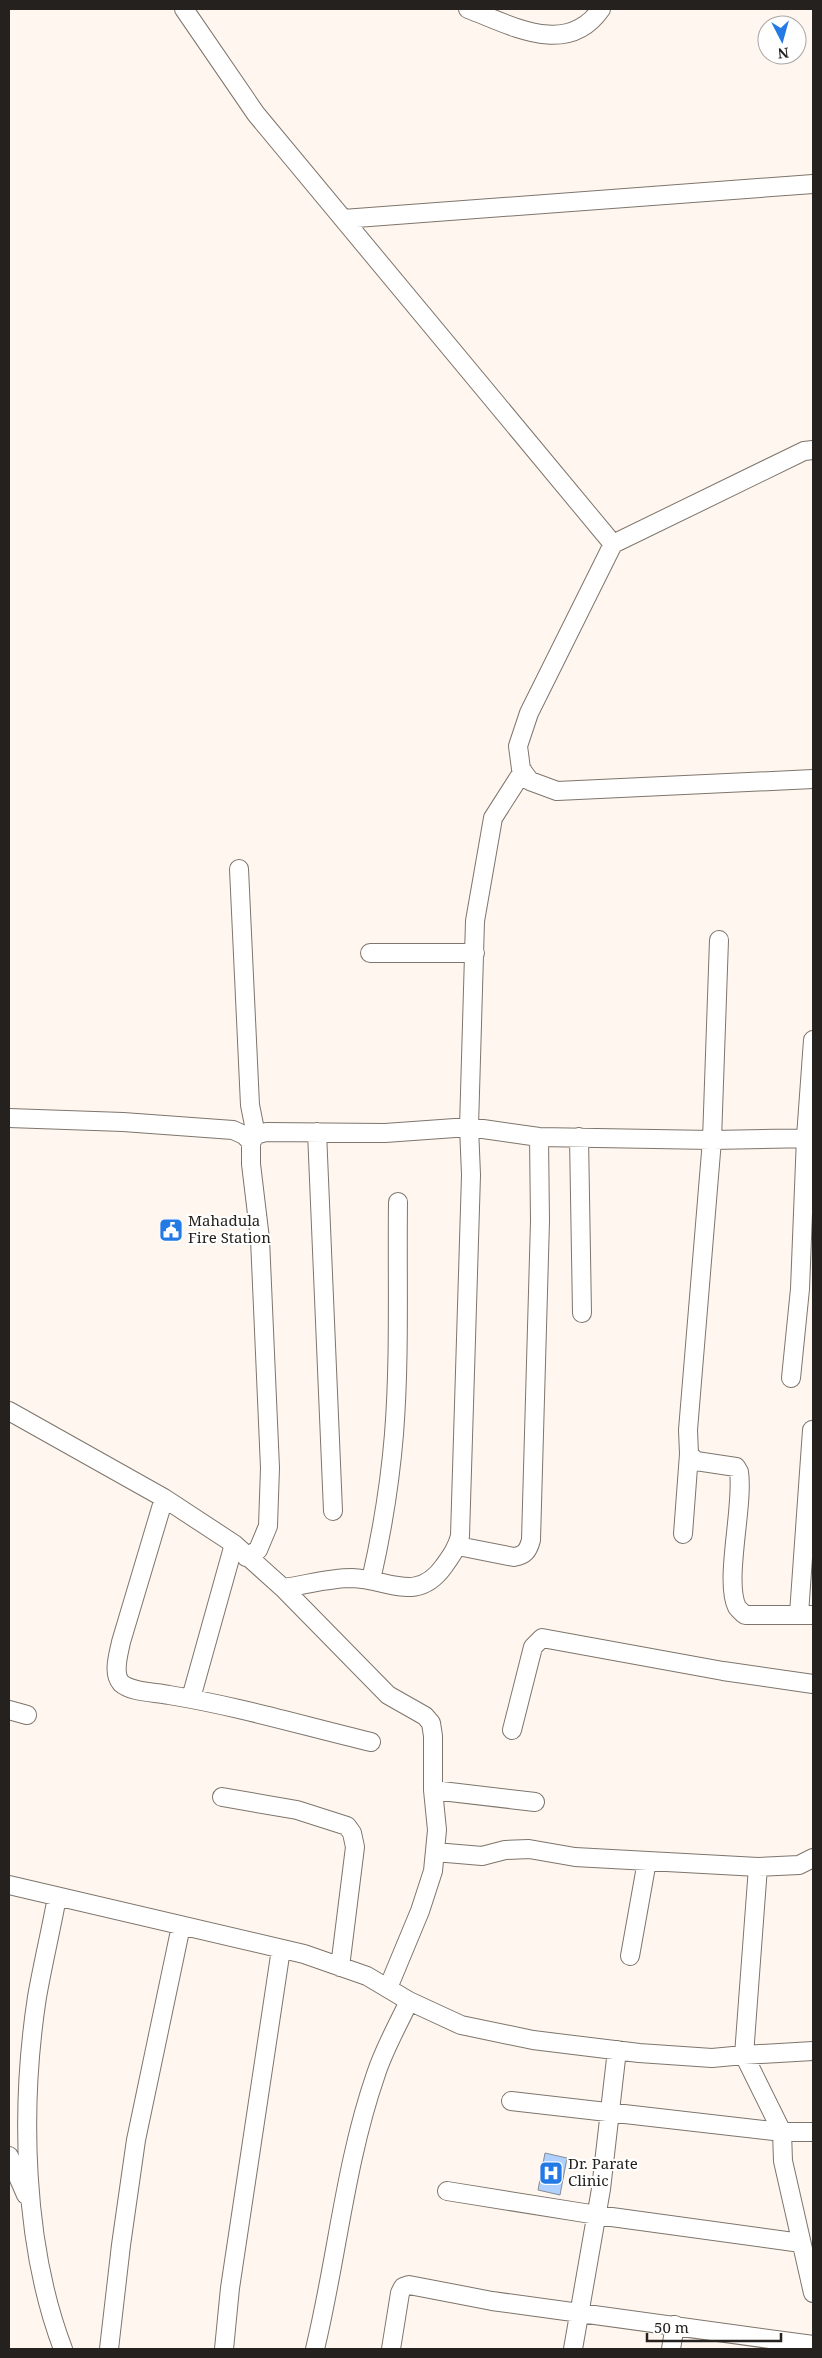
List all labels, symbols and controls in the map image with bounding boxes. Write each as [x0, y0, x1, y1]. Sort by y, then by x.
north arrow [757, 15, 807, 65]
text: N [777, 43, 790, 63]
place label: Mahadula Fire Station [188, 1210, 271, 1247]
public building icon: Mahadula Fire Station [158, 1217, 184, 1243]
place label: Dr. Parate Clinic [568, 2153, 638, 2190]
hospital icon: Dr. Parate Clinic [538, 2160, 564, 2186]
scale bar [647, 2310, 781, 2342]
text: 50 m [654, 2317, 689, 2337]

